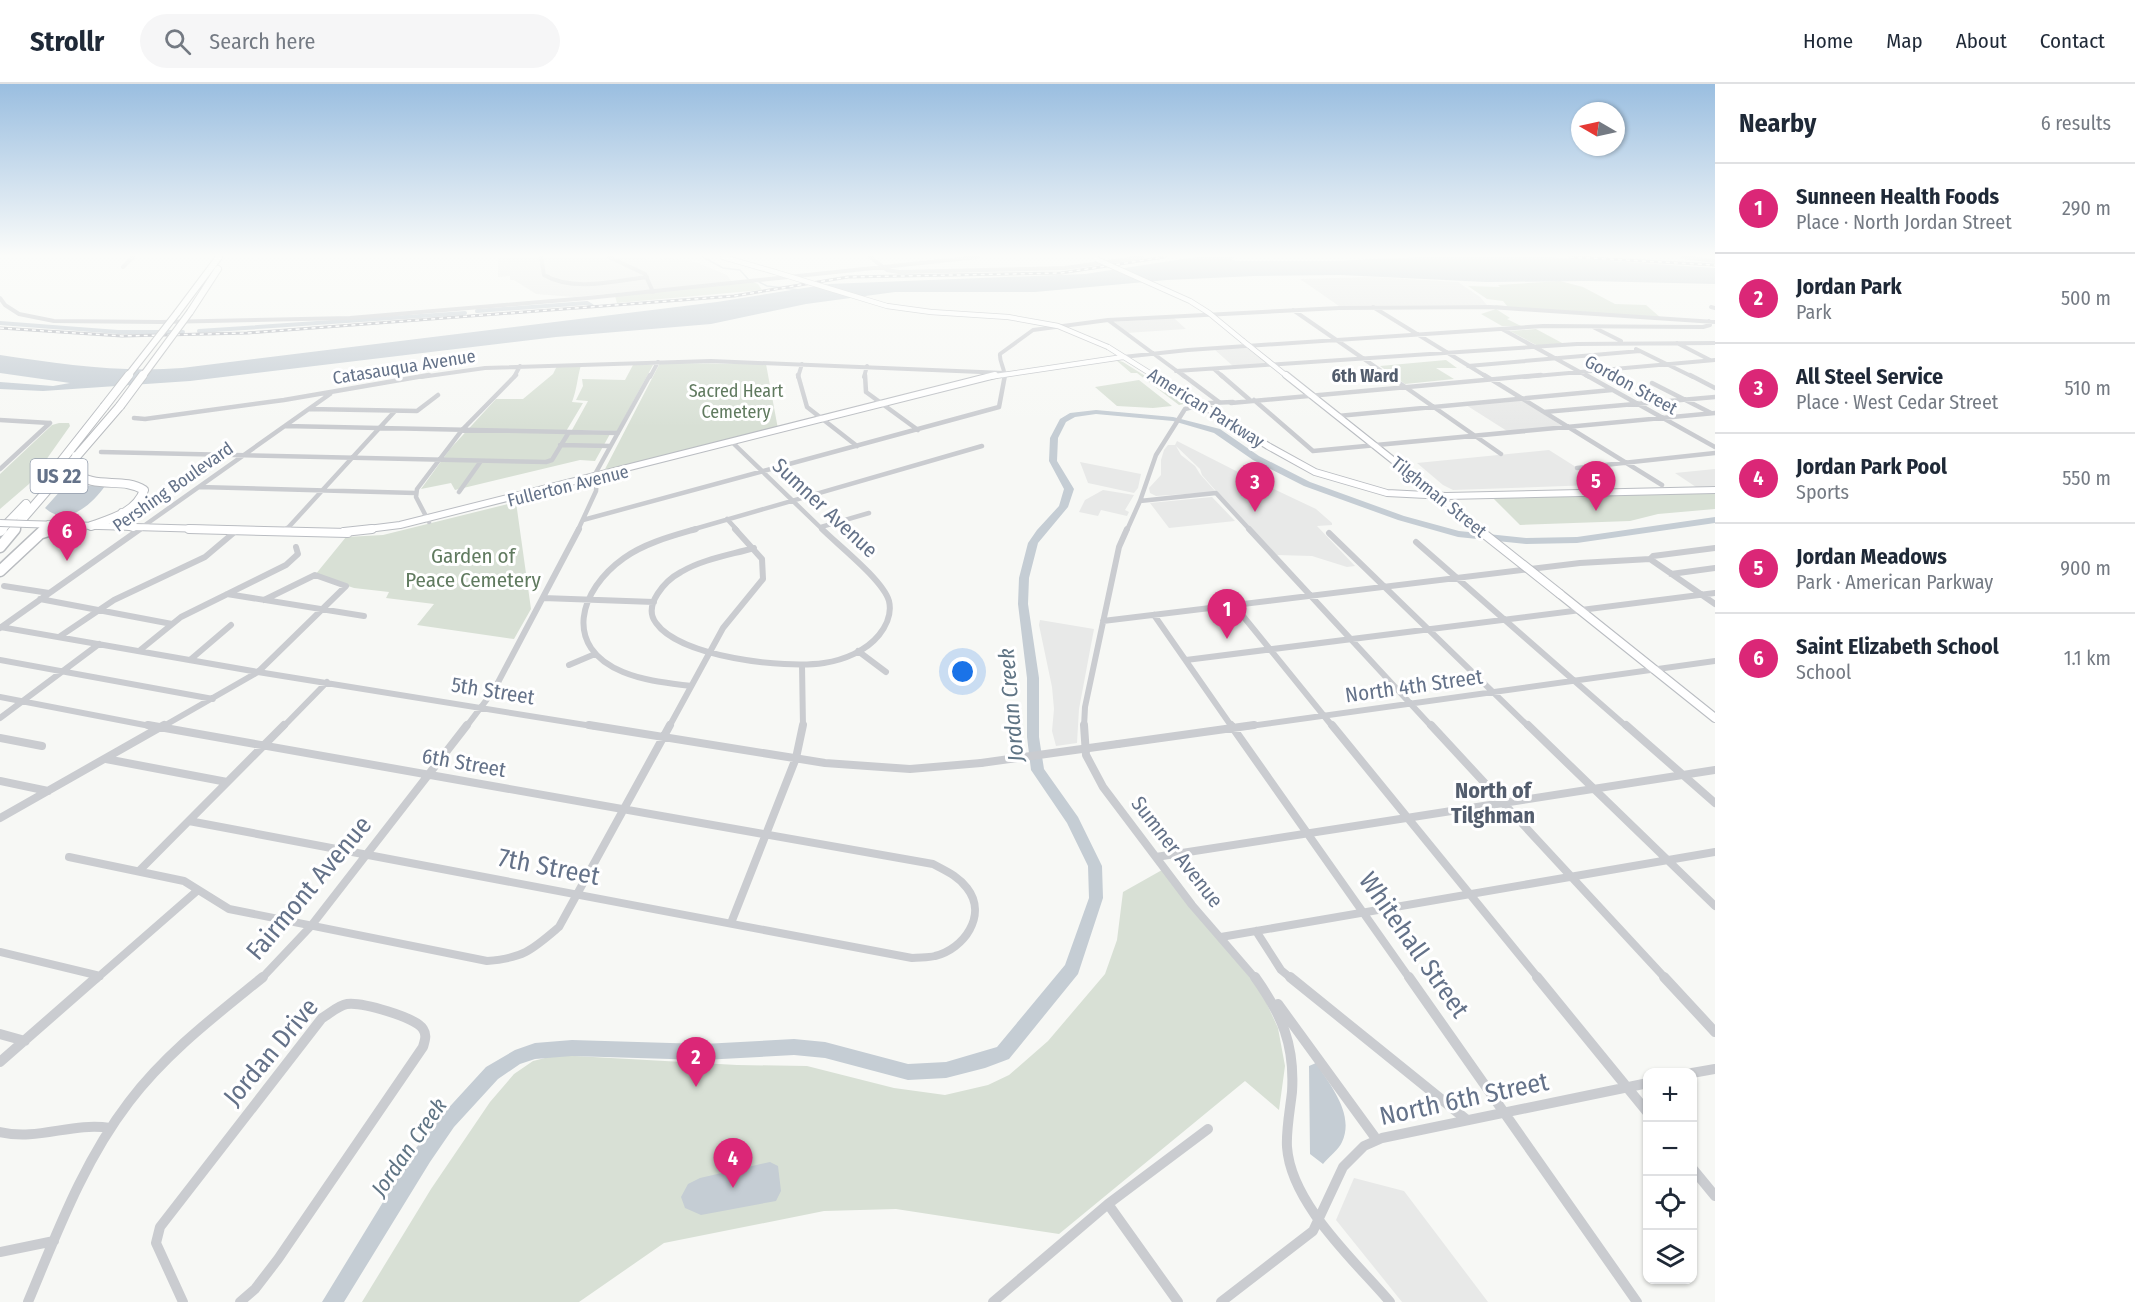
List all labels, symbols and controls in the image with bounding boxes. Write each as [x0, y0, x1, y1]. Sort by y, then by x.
search box [140, 14, 560, 68]
text: Strollr [30, 25, 104, 58]
icon: search [161, 25, 194, 58]
text: Search here [209, 28, 315, 55]
text: Home [1803, 28, 1853, 54]
text: Map [1886, 28, 1923, 54]
text: About [1956, 28, 2007, 54]
text: Contact [2040, 28, 2105, 54]
north arrow [1571, 102, 1625, 156]
text: Nearby [1739, 108, 1816, 139]
text: 6 results [2041, 111, 2111, 135]
text: Sunneen Health Foods [1796, 183, 1999, 210]
text: 1 [1754, 196, 1763, 220]
text: 290 m [2062, 196, 2111, 220]
text: Place · North Jordan Street [1796, 210, 2012, 234]
text: Jordan Park [1796, 273, 1902, 300]
text: 2 [1754, 286, 1763, 310]
text: 500 m [2061, 286, 2111, 310]
text: Park [1796, 300, 1832, 324]
street label: Catasauqua Avenue [331, 345, 477, 389]
street label: Gordon Street [1581, 350, 1681, 420]
street label: American Parkway [1144, 363, 1268, 453]
text: All Steel Service [1796, 363, 1943, 390]
district label: 6th Ward [1331, 365, 1399, 387]
text: 3 [1754, 376, 1763, 400]
text: 510 m [2065, 376, 2111, 400]
park label: Sacred Heart Cemetery [689, 380, 783, 423]
text: Place · West Cedar Street [1796, 390, 1998, 414]
street label: Pershing Boulevard [109, 437, 237, 537]
street label: Tilghman Street [1387, 452, 1491, 542]
street label: Sumner Avenue [767, 453, 883, 563]
text: Jordan Park Pool [1796, 453, 1947, 480]
road number: US 22 [31, 459, 88, 493]
street label: Fullerton Avenue [505, 460, 631, 512]
pin: 3 [1236, 462, 1274, 512]
pin: 5 [1576, 462, 1616, 511]
text: 4 [1753, 466, 1764, 490]
text: 550 m [2062, 466, 2111, 490]
text: Sports [1796, 480, 1849, 504]
pin: 6 [48, 512, 86, 561]
park label: Garden of Peace Cemetery [405, 543, 541, 593]
text: Jordan Meadows [1796, 543, 1947, 570]
text: 5 [1754, 556, 1763, 580]
text: 900 m [2060, 556, 2111, 580]
text: Park · American Parkway [1796, 570, 1993, 594]
pin: 1 [1208, 590, 1246, 639]
text: Saint Elizabeth School [1796, 633, 1999, 660]
text: 6 [1753, 646, 1764, 670]
text: 1.1 km [2064, 646, 2111, 670]
water label: Jordan Creek [993, 647, 1029, 764]
your location [948, 657, 977, 686]
text: School [1796, 660, 1851, 684]
street label: North 4th Street [1344, 663, 1485, 709]
street label: 5th Street [449, 672, 537, 710]
street label: 6th Street [420, 743, 508, 783]
district label: North of Tilghman [1451, 777, 1535, 829]
street label: Sumner Avenue [1125, 791, 1229, 913]
street label: Fairmont Avenue [240, 810, 378, 966]
street label: 7th Street [496, 842, 603, 892]
street label: Whitehall Street [1352, 866, 1476, 1024]
street label: Jordan Drive [217, 992, 325, 1112]
pin: 2 [676, 1038, 716, 1087]
street label: North 6th Street [1377, 1066, 1552, 1132]
map controls [1643, 1068, 1697, 1284]
button: + [1643, 1068, 1697, 1122]
water label: Jordan Creek [365, 1093, 453, 1202]
button: − [1643, 1122, 1697, 1176]
pin: 4 [714, 1138, 752, 1188]
button: locate [1643, 1176, 1697, 1230]
button: layers [1643, 1230, 1697, 1284]

